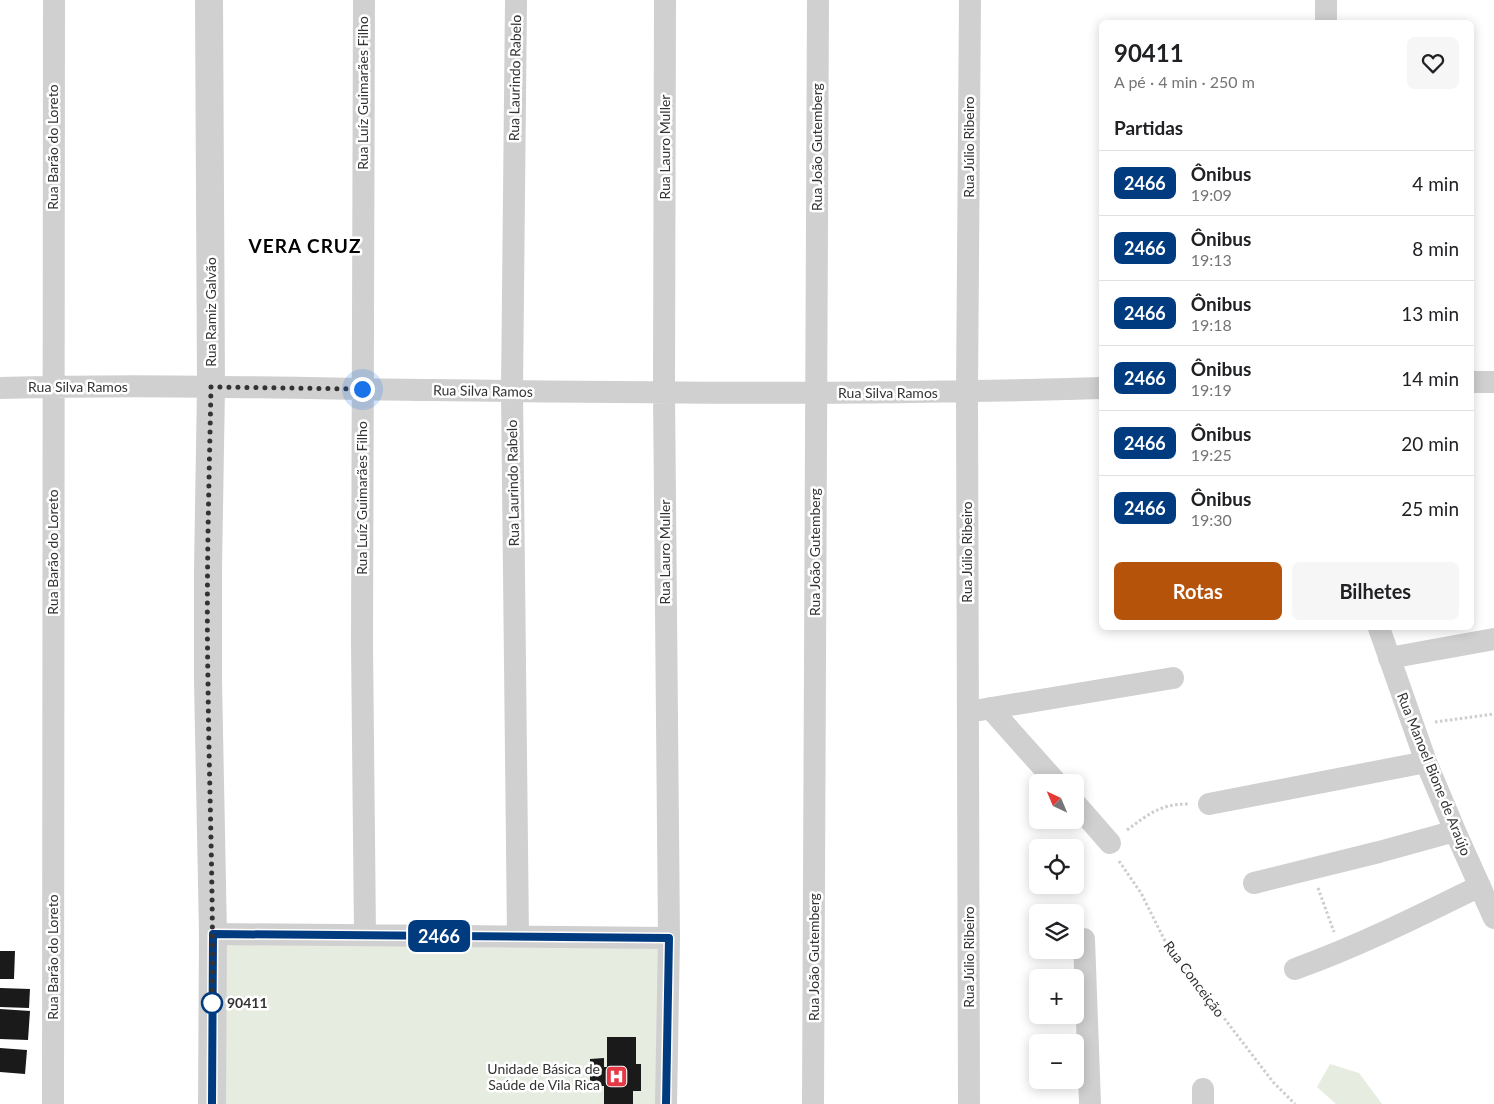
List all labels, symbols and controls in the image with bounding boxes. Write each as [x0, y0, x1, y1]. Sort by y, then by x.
street label: Rua Laurindo Rabelo [505, 15, 524, 141]
street label: Rua Luíz Guimarães Filho [354, 16, 371, 170]
button: heart [1407, 37, 1459, 89]
text: 90411 [1114, 38, 1184, 67]
text: A pé · 4 min · 250 m [1114, 72, 1255, 91]
street label: Rua João Gutemberg [808, 83, 825, 211]
street label: Rua Barão do Loreto [44, 84, 61, 210]
street label: Rua Lauro Muller [656, 95, 673, 199]
street label: Rua Júlio Ribeiro [960, 96, 977, 198]
text: Partidas [1114, 116, 1183, 139]
text: Ônibus [1191, 162, 1251, 185]
text: 2466 [1124, 172, 1166, 194]
text: 4 min [1412, 172, 1459, 195]
text: 19:09 [1191, 185, 1232, 204]
text: Ônibus [1191, 227, 1251, 250]
district label: VERA CRUZ [248, 234, 361, 257]
text: 2466 [1124, 237, 1166, 259]
text: 8 min [1412, 237, 1459, 260]
text: 19:13 [1191, 250, 1232, 269]
street label: Rua Ramiz Galvão [202, 257, 219, 367]
text: Ônibus [1191, 292, 1251, 315]
text: 2466 [1124, 302, 1166, 324]
text: 13 min [1401, 302, 1459, 325]
text: 19:18 [1191, 315, 1232, 334]
text: Ônibus [1191, 357, 1251, 380]
text: 2466 [1124, 367, 1166, 389]
text: 14 min [1401, 367, 1459, 390]
your location [350, 377, 375, 402]
street label: Rua Silva Ramos [28, 378, 128, 395]
text: 19:19 [1191, 380, 1232, 399]
street label: Rua Silva Ramos [433, 381, 533, 400]
street label: Rua Silva Ramos [838, 384, 938, 401]
street label: Rua Laurindo Rabelo [503, 420, 522, 546]
street label: Rua Luíz Guimarães Filho [353, 421, 370, 575]
text: Ônibus [1191, 422, 1251, 445]
text: 2466 [1124, 432, 1166, 454]
text: 20 min [1401, 432, 1459, 455]
text: 19:25 [1191, 445, 1232, 464]
text: Ônibus [1191, 487, 1251, 510]
street label: Rua João Gutemberg [806, 488, 823, 616]
street label: Rua Barão do Loreto [44, 489, 61, 615]
text: 2466 [1124, 497, 1166, 519]
text: 25 min [1401, 497, 1459, 520]
street label: Rua Lauro Muller [656, 500, 673, 604]
street label: Rua Júlio Ribeiro [958, 501, 975, 603]
text: 19:30 [1191, 510, 1232, 529]
button: Rotas [1114, 562, 1282, 620]
button: Bilhetes [1292, 562, 1459, 620]
street label: Rua Manoel Bione de Araújo [1394, 690, 1475, 858]
north arrow [1029, 774, 1084, 829]
map controls [1029, 774, 1084, 1089]
button: locate [1029, 839, 1084, 894]
street label: Rua João Gutemberg [805, 893, 822, 1021]
street label: Rua Barão do Loreto [44, 894, 61, 1020]
button: layers [1029, 904, 1084, 959]
street label: Rua Júlio Ribeiro [960, 906, 977, 1008]
line badge: 2466 [404, 920, 474, 952]
text: 2466 [418, 925, 460, 947]
street label: Rua Conceição [1160, 937, 1229, 1020]
button: + [1029, 969, 1084, 1024]
marker: 90411 [201, 992, 223, 1014]
place label: 90411 [227, 994, 268, 1011]
button: − [1029, 1034, 1084, 1089]
place label: Unidade Básica de Saúde de Vila Rica [487, 1060, 600, 1093]
hospital icon: Unidade Básica de Saúde de Vila Rica [604, 1065, 628, 1089]

